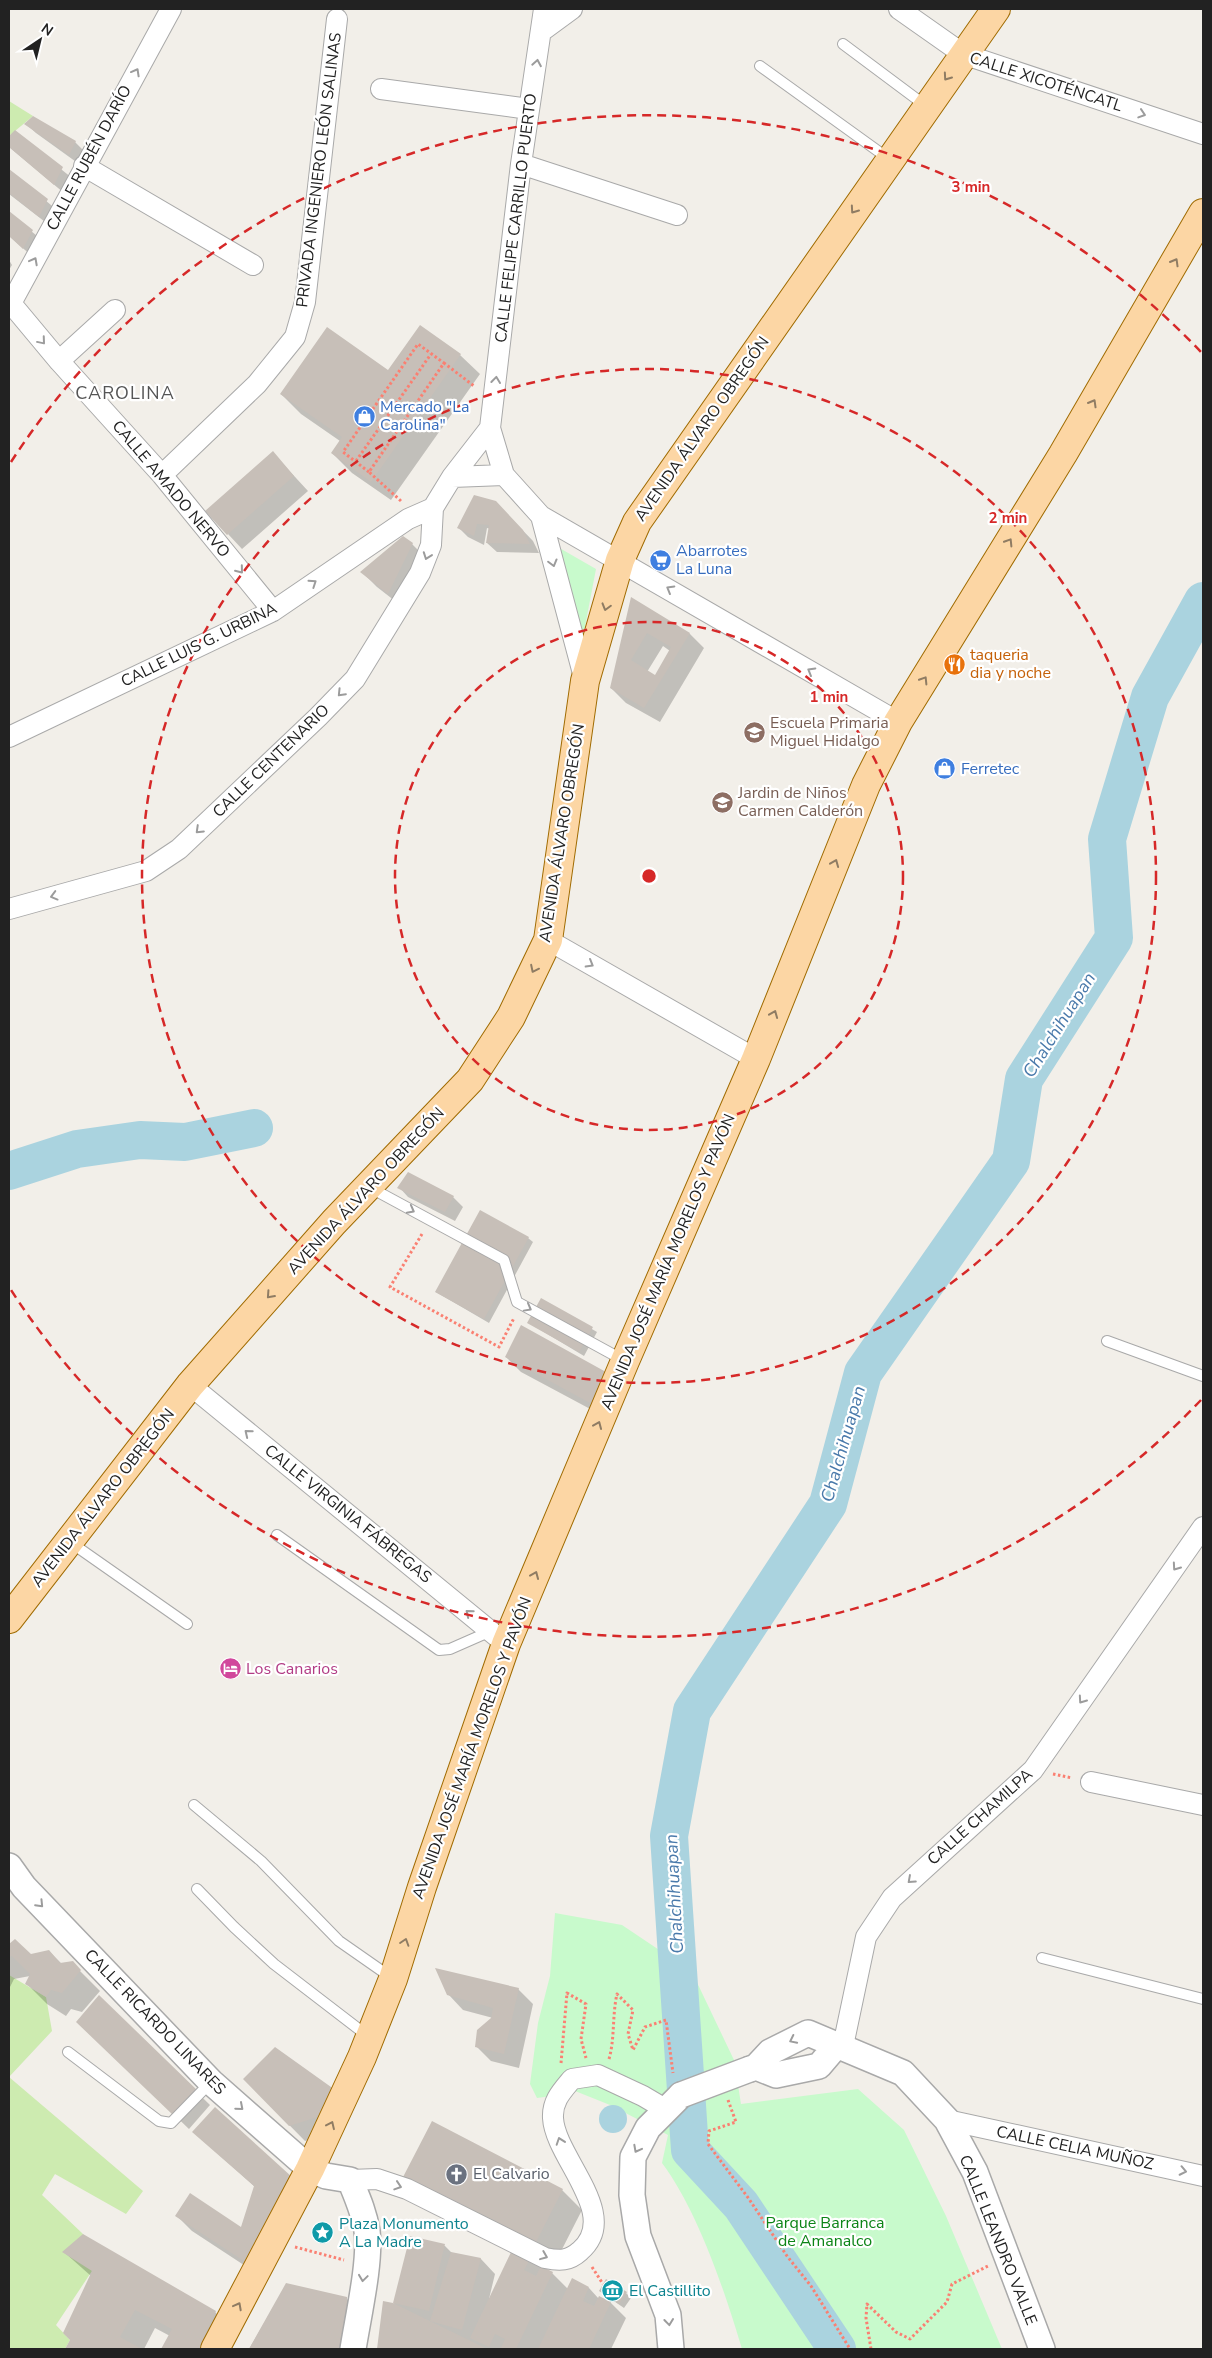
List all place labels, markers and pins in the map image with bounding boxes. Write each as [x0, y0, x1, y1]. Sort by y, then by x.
place label: Mercado "La Carolina" [380, 396, 469, 436]
shop icon: Mercado "La Carolina" [352, 404, 376, 428]
place label: Abarrotes La Luna [676, 540, 747, 580]
supermarket icon: Abarrotes La Luna [648, 548, 672, 572]
place label: taqueria dia y noche [970, 644, 1051, 684]
restaurant icon: taqueria dia y noche [942, 652, 966, 676]
place label: Escuela Primaria Miguel Hidalgo [770, 712, 889, 752]
school or university icon: Escuela Primaria Miguel Hidalgo [742, 720, 766, 744]
shop icon: Ferretec [933, 757, 957, 781]
place label: Ferretec [961, 758, 1020, 780]
place label: Jardin de Niños Carmen Calderón [737, 782, 863, 822]
school or university icon: Jardin de Niños Carmen Calderón [710, 790, 734, 814]
centre of rings [640, 867, 658, 885]
hotel icon: Los Canarios [218, 1657, 242, 1681]
place label: Los Canarios [246, 1658, 338, 1680]
church icon: El Calvario [445, 2162, 469, 2186]
place label: El Calvario [473, 2163, 550, 2185]
place label: Plaza Monumento A La Madre [339, 2213, 469, 2253]
place icon: Plaza Monumento A La Madre [311, 2221, 335, 2245]
museum icon: El Castillito [601, 2279, 625, 2303]
place label: El Castillito [629, 2280, 711, 2302]

